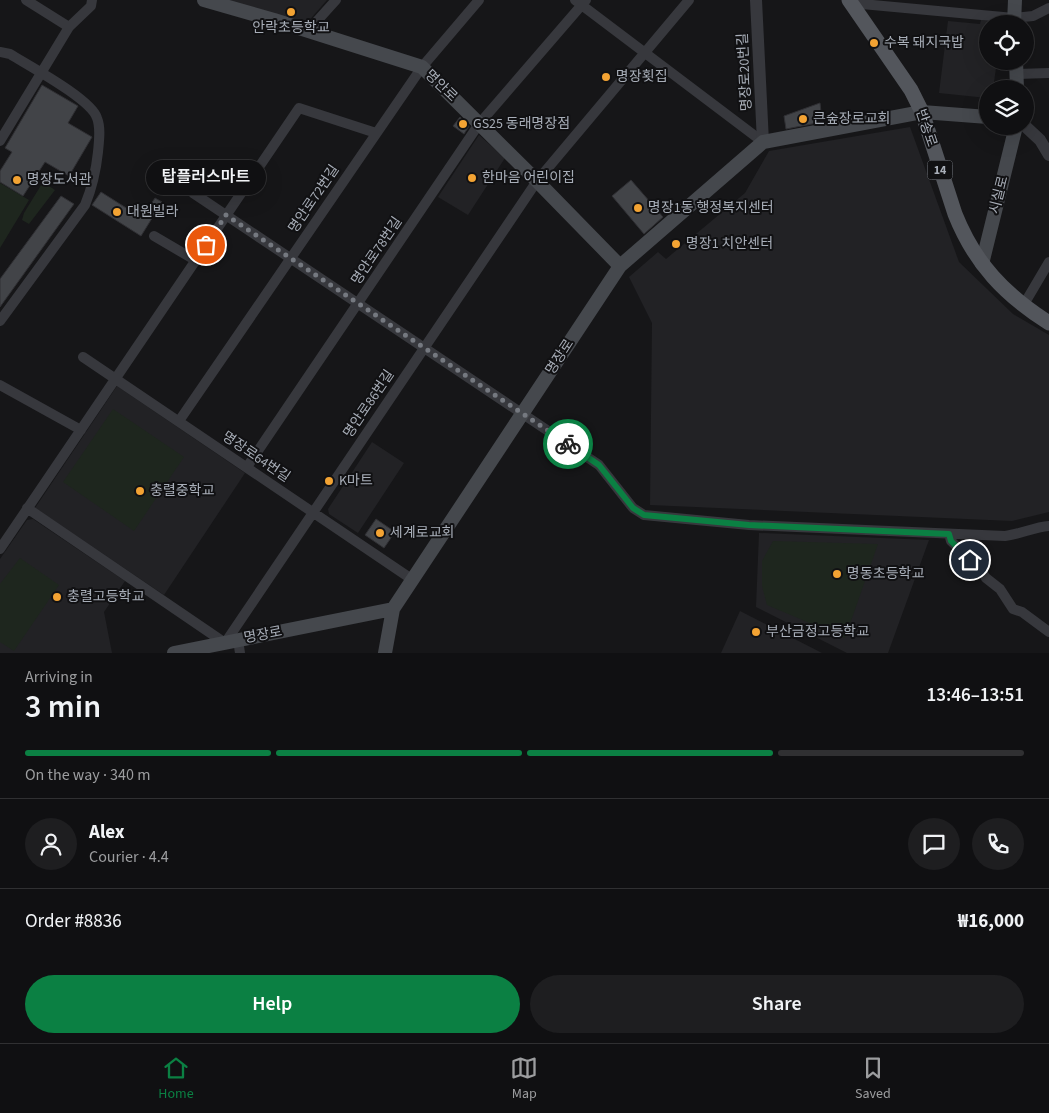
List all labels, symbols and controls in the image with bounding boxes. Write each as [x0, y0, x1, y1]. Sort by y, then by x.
marker: 안락초등학교 [285, 6, 297, 18]
map controls [979, 15, 1034, 135]
button: locate [979, 15, 1034, 70]
place label: 안락초등학교 [252, 18, 330, 38]
street label: 명장로20번길 [733, 32, 757, 112]
place label: 수복 돼지국밥 [884, 33, 964, 53]
marker: 수복 돼지국밥 [868, 37, 880, 49]
street label: 명안로 [420, 65, 462, 107]
place label: 명장횟집 [616, 67, 668, 87]
marker: 명장횟집 [600, 71, 612, 83]
button: layers [979, 80, 1034, 135]
street label: 반송로 [910, 106, 942, 150]
place label: 큰숲장로교회 [813, 109, 890, 129]
marker: 큰숲장로교회 [797, 113, 809, 125]
place label: GS25 동래명장점 [473, 114, 570, 134]
marker: GS25 동래명장점 [457, 118, 469, 130]
callout: 탑플러스마트 [146, 160, 266, 195]
road number: 14 [928, 160, 952, 180]
street label: 명안로72번길 [284, 161, 344, 237]
text: 탑플러스마트 [162, 166, 250, 188]
place label: 한마음 어린이집 [482, 168, 575, 188]
place label: 명장도서관 [27, 170, 92, 190]
marker: 한마음 어린이집 [466, 172, 478, 184]
marker: 명장도서관 [11, 174, 23, 186]
street label: 시실로 [985, 174, 1013, 216]
place label: 명장1동 행정복지센터 [648, 198, 774, 218]
place label: 대원빌라 [127, 202, 179, 222]
marker: 명장1동 행정복지센터 [632, 202, 644, 214]
marker: 대원빌라 [111, 206, 123, 218]
street label: 명안로78번길 [347, 213, 407, 289]
pin [185, 224, 227, 266]
icon: bag [192, 231, 220, 259]
place label: 명장1 치안센터 [686, 234, 773, 254]
marker: 명장1 치안센터 [670, 238, 682, 250]
street label: 명장로 [541, 335, 579, 379]
street label: 명안로86번길 [339, 366, 399, 442]
courier [543, 419, 593, 469]
street label: 명장로64번길 [218, 427, 294, 487]
icon: bike [554, 430, 582, 458]
place label: K마트 [339, 471, 373, 491]
marker: K마트 [323, 475, 335, 487]
place label: 충렬중학교 [150, 481, 215, 501]
marker: 충렬중학교 [134, 485, 146, 497]
place label: 세계로교회 [390, 523, 454, 543]
marker: 세계로교회 [374, 527, 386, 539]
pin [949, 539, 991, 581]
icon: home [956, 546, 984, 574]
place label: 명동초등학교 [847, 564, 924, 584]
marker: 명동초등학교 [831, 568, 843, 580]
place label: 충렬고등학교 [67, 587, 144, 607]
marker: 충렬고등학교 [51, 591, 63, 603]
street label: 명장로 [242, 621, 284, 649]
place label: 부산금정고등학교 [766, 622, 869, 642]
marker: 부산금정고등학교 [750, 626, 762, 638]
text: Arriving in [25, 666, 93, 688]
text: 13:46–13:51 [926, 682, 1024, 709]
text: 3 min [25, 684, 101, 730]
text: On the way · 340 m [25, 764, 150, 786]
button: person [25, 818, 77, 870]
button: chat [908, 818, 960, 870]
button: phone [972, 818, 1024, 870]
text: Alex [89, 819, 125, 846]
text: Courier · 4.4 [89, 846, 169, 868]
text: Order #8836 [25, 908, 122, 935]
text: ₩16,000 [958, 908, 1024, 935]
button: Help [25, 975, 520, 1033]
button: Share [530, 975, 1024, 1033]
tab: Home [158, 1054, 194, 1104]
tab: Map [510, 1054, 538, 1104]
tab: Saved [855, 1054, 891, 1104]

